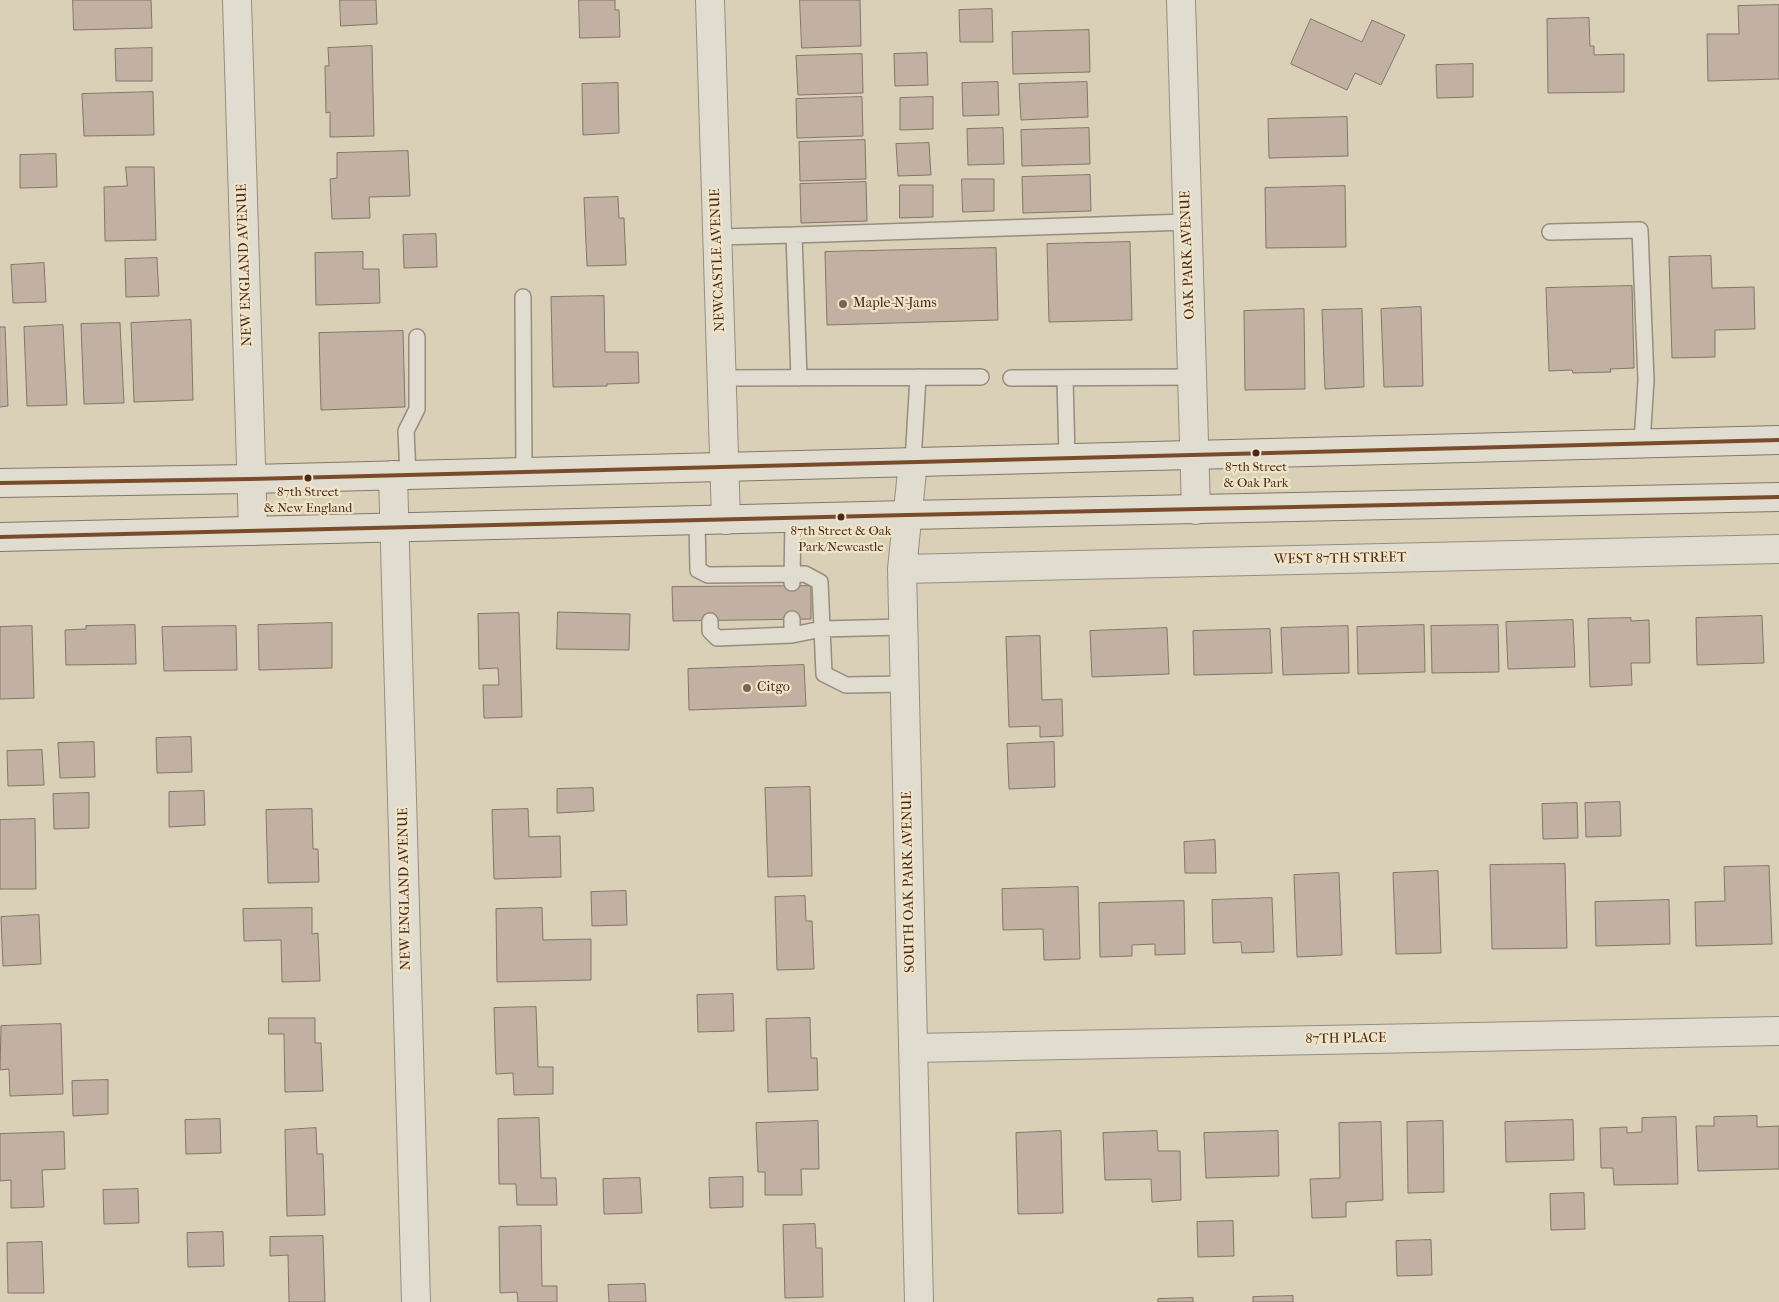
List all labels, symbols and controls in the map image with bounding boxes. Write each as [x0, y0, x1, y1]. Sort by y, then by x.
street label: NEW ENGLAND AVENUE [234, 183, 256, 347]
street label: NEWCASTLE AVENUE [707, 188, 729, 332]
street label: OAK PARK AVENUE [1177, 190, 1199, 320]
place label: Maple-N-Jams [853, 296, 937, 312]
marker: Maple-N-Jams [837, 298, 849, 310]
marker: 87th Street & Oak Park [1251, 448, 1261, 458]
place label: 87th Street & Oak Park [1223, 460, 1289, 491]
marker: 87th Street & New England [303, 473, 313, 483]
place label: 87th Street & New England [264, 485, 352, 516]
marker: 87th Street & Oak Park/Newcastle [836, 512, 846, 522]
place label: 87th Street & Oak Park/Newcastle [790, 524, 892, 555]
street label: WEST 87TH STREET [1274, 549, 1406, 569]
place label: Citgo [757, 680, 790, 696]
marker: Citgo [741, 682, 753, 694]
street label: SOUTH OAK PARK AVENUE [899, 791, 919, 973]
street label: NEW ENGLAND AVENUE [395, 807, 415, 971]
street label: 87TH PLACE [1305, 1030, 1387, 1048]

